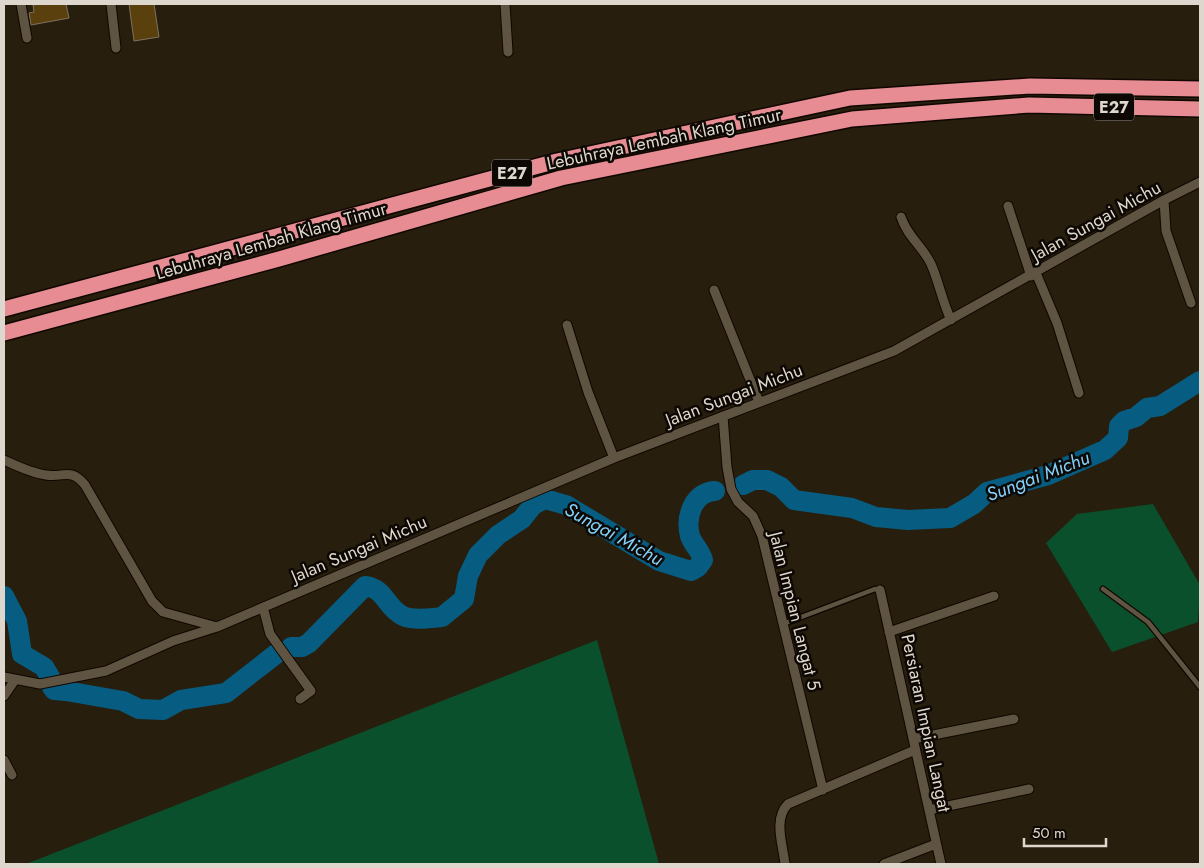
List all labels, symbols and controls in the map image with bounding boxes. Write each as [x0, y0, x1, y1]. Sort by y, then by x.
road number: E27 [1094, 94, 1134, 120]
street label: Lebuhraya Lembah Klang Timur [544, 101, 785, 177]
road number: E27 [492, 160, 532, 187]
street label: Jalan Sungai Michu [1024, 174, 1166, 269]
street label: Lebuhraya Lembah Klang Timur [152, 195, 390, 286]
street label: Jalan Sungai Michu [660, 357, 806, 434]
water label: Sungai Michu [982, 444, 1094, 508]
water label: Sungai Michu [560, 496, 668, 572]
street label: Jalan Sungai Michu [285, 509, 431, 590]
street label: Jalan Impian Langat 5 [762, 527, 827, 693]
street label: Persiaran Impian Langat [894, 632, 958, 815]
scale bar [1024, 816, 1106, 848]
text: 50 m [1032, 822, 1066, 844]

